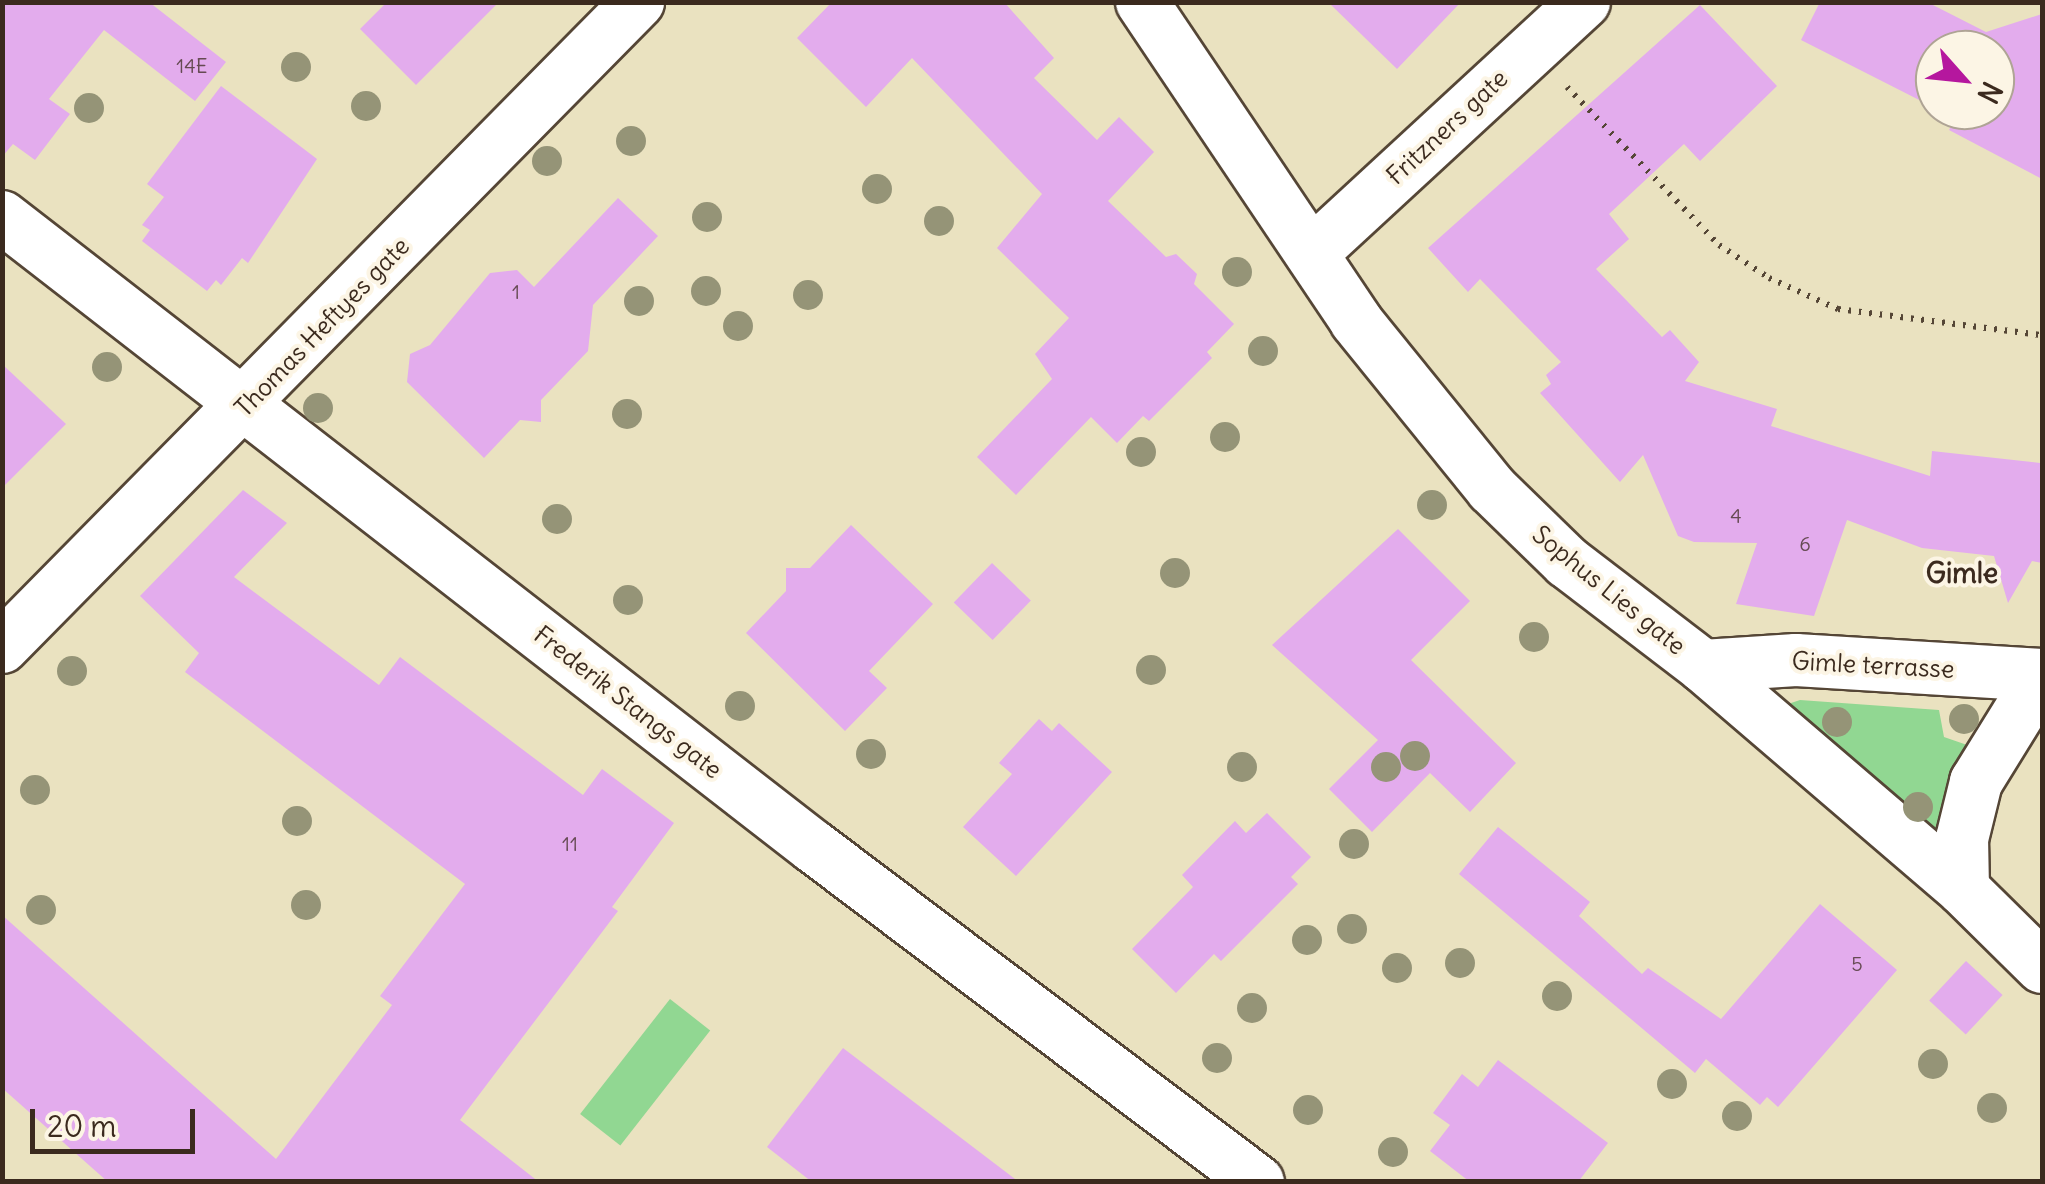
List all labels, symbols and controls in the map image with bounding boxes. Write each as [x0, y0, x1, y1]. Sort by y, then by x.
north arrow [1915, 30, 2015, 130]
house number: 14E [176, 53, 208, 77]
street label: Fritzners gate [1380, 63, 1514, 191]
text: N [1970, 76, 2010, 110]
street label: Thomas Heftyes gate [229, 231, 415, 423]
house number: 1 [512, 279, 520, 303]
house number: 4 [1730, 503, 1742, 527]
street label: Sophus Lies gate [1526, 519, 1692, 661]
house number: 6 [1799, 531, 1811, 555]
district label: Gimle [1926, 556, 1998, 590]
street label: Frederik Stangs gate [528, 619, 728, 785]
street label: Gimle terrasse [1791, 646, 1955, 684]
house number: 11 [562, 831, 578, 855]
house number: 5 [1851, 951, 1863, 975]
scale bar [35, 1089, 200, 1151]
text: 20 m [47, 1107, 117, 1145]

